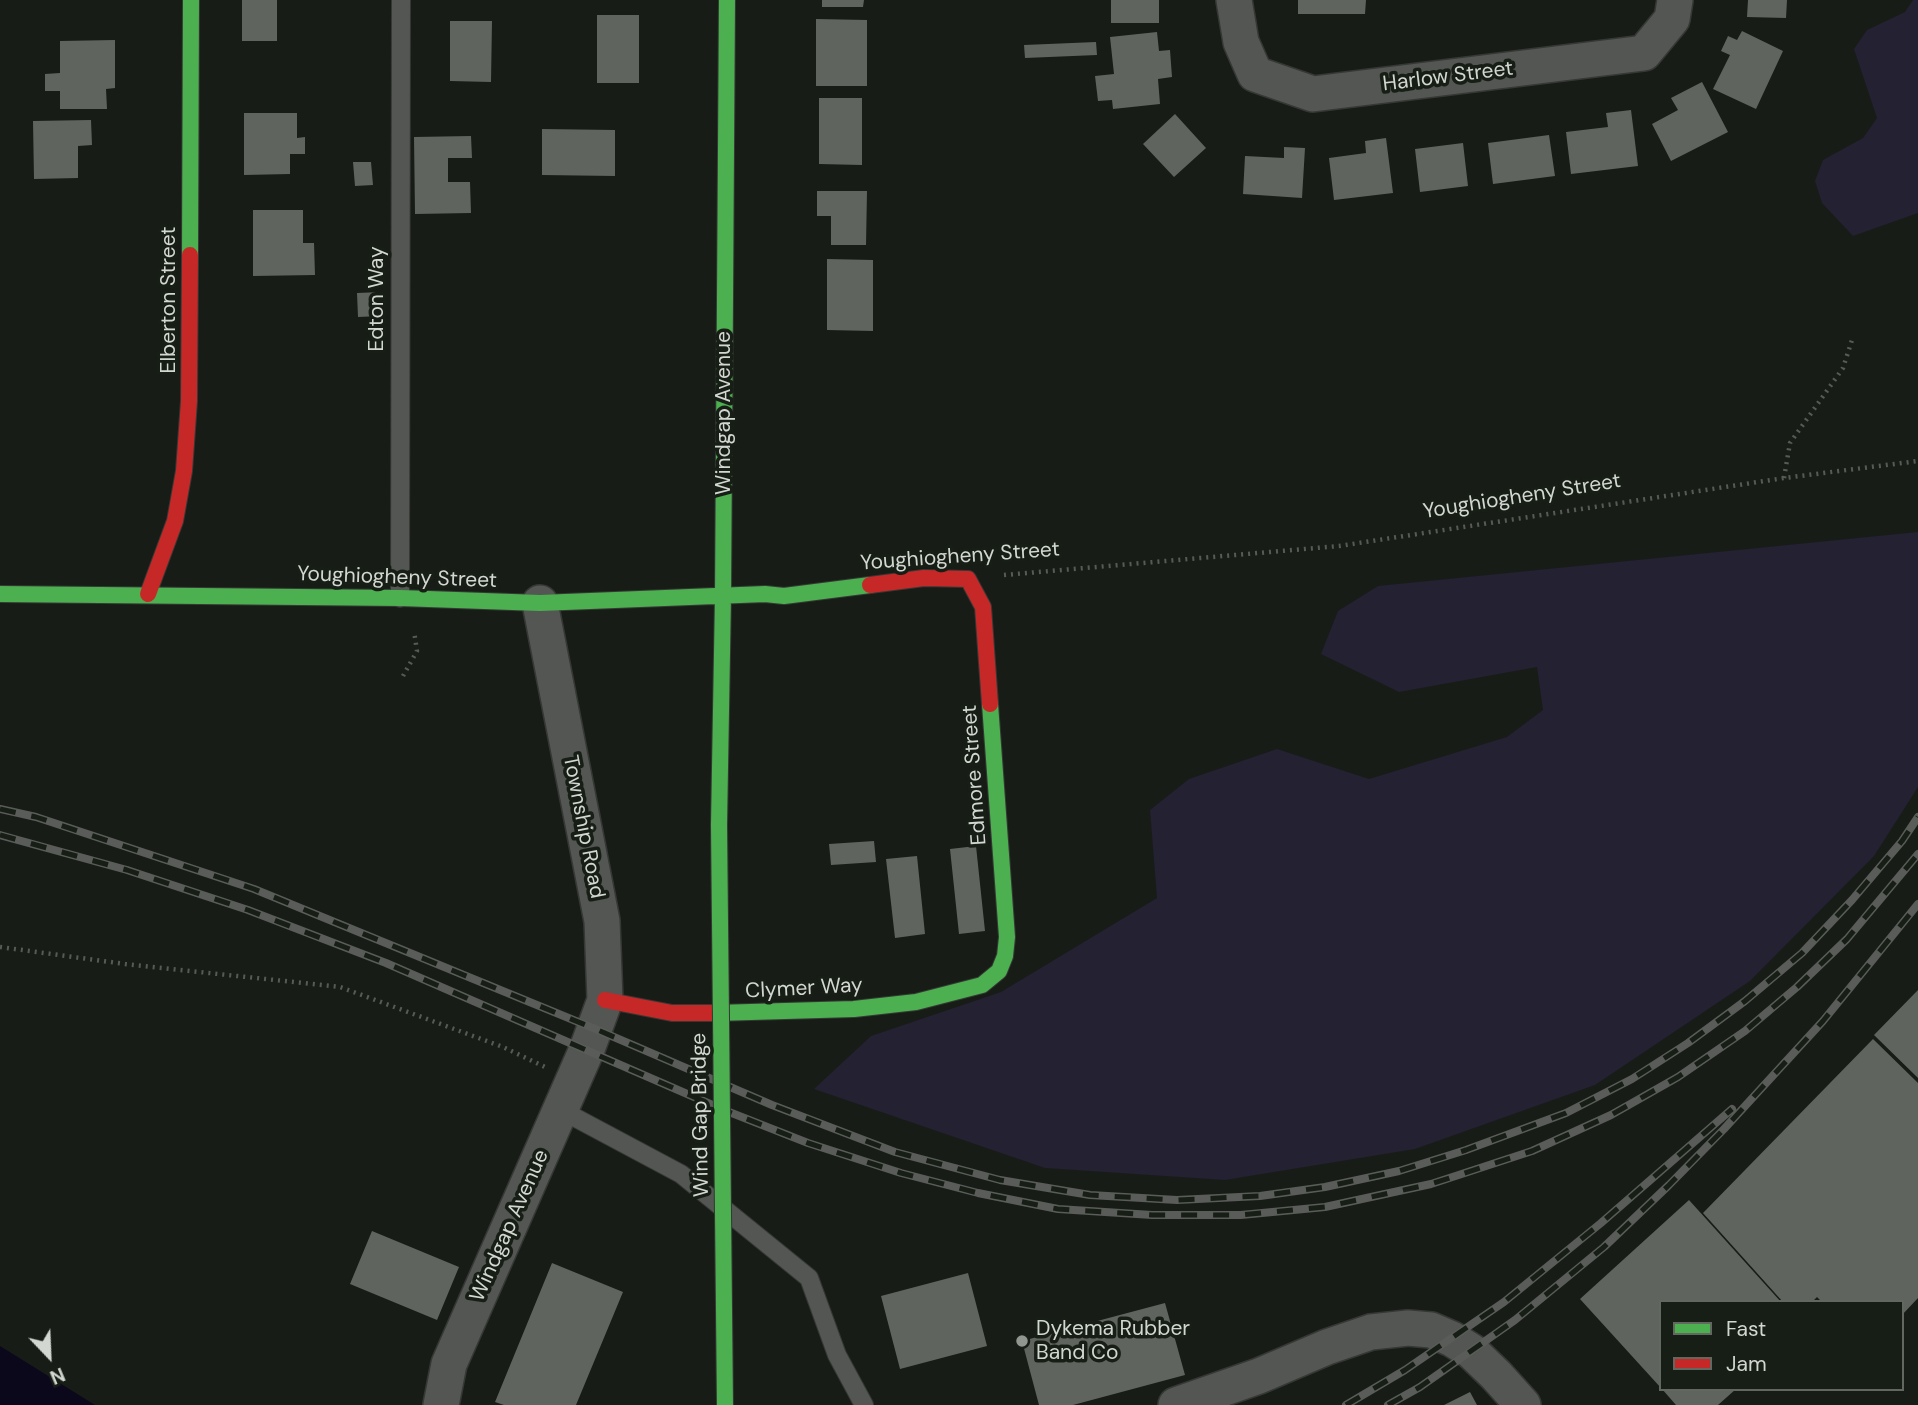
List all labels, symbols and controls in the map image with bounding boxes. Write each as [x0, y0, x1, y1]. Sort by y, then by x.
street label: Harlow Street [1381, 56, 1515, 98]
street label: Elberton Street [156, 227, 182, 373]
street label: Edton Way [364, 246, 390, 352]
street label: Windgap Avenue [711, 331, 737, 495]
street label: Youghiogheny Street [1421, 469, 1623, 525]
street label: Youghiogheny Street [859, 537, 1061, 577]
street label: Youghiogheny Street [297, 562, 497, 594]
street label: Edmore Street [958, 704, 992, 846]
street label: Township Road [557, 753, 609, 901]
street label: Clymer Way [745, 973, 863, 1005]
street label: Wind Gap Bridge [687, 1033, 715, 1197]
street label: Windgap Avenue [465, 1146, 555, 1306]
legend [1659, 1300, 1904, 1391]
text: Fast [1726, 1315, 1766, 1343]
place label: Dykema Rubber Band Co [1036, 1316, 1190, 1366]
north arrow [14, 1321, 84, 1391]
marker: Dykema Rubber Band Co [1014, 1333, 1030, 1349]
text: Jam [1726, 1350, 1767, 1378]
text: N [46, 1362, 69, 1390]

